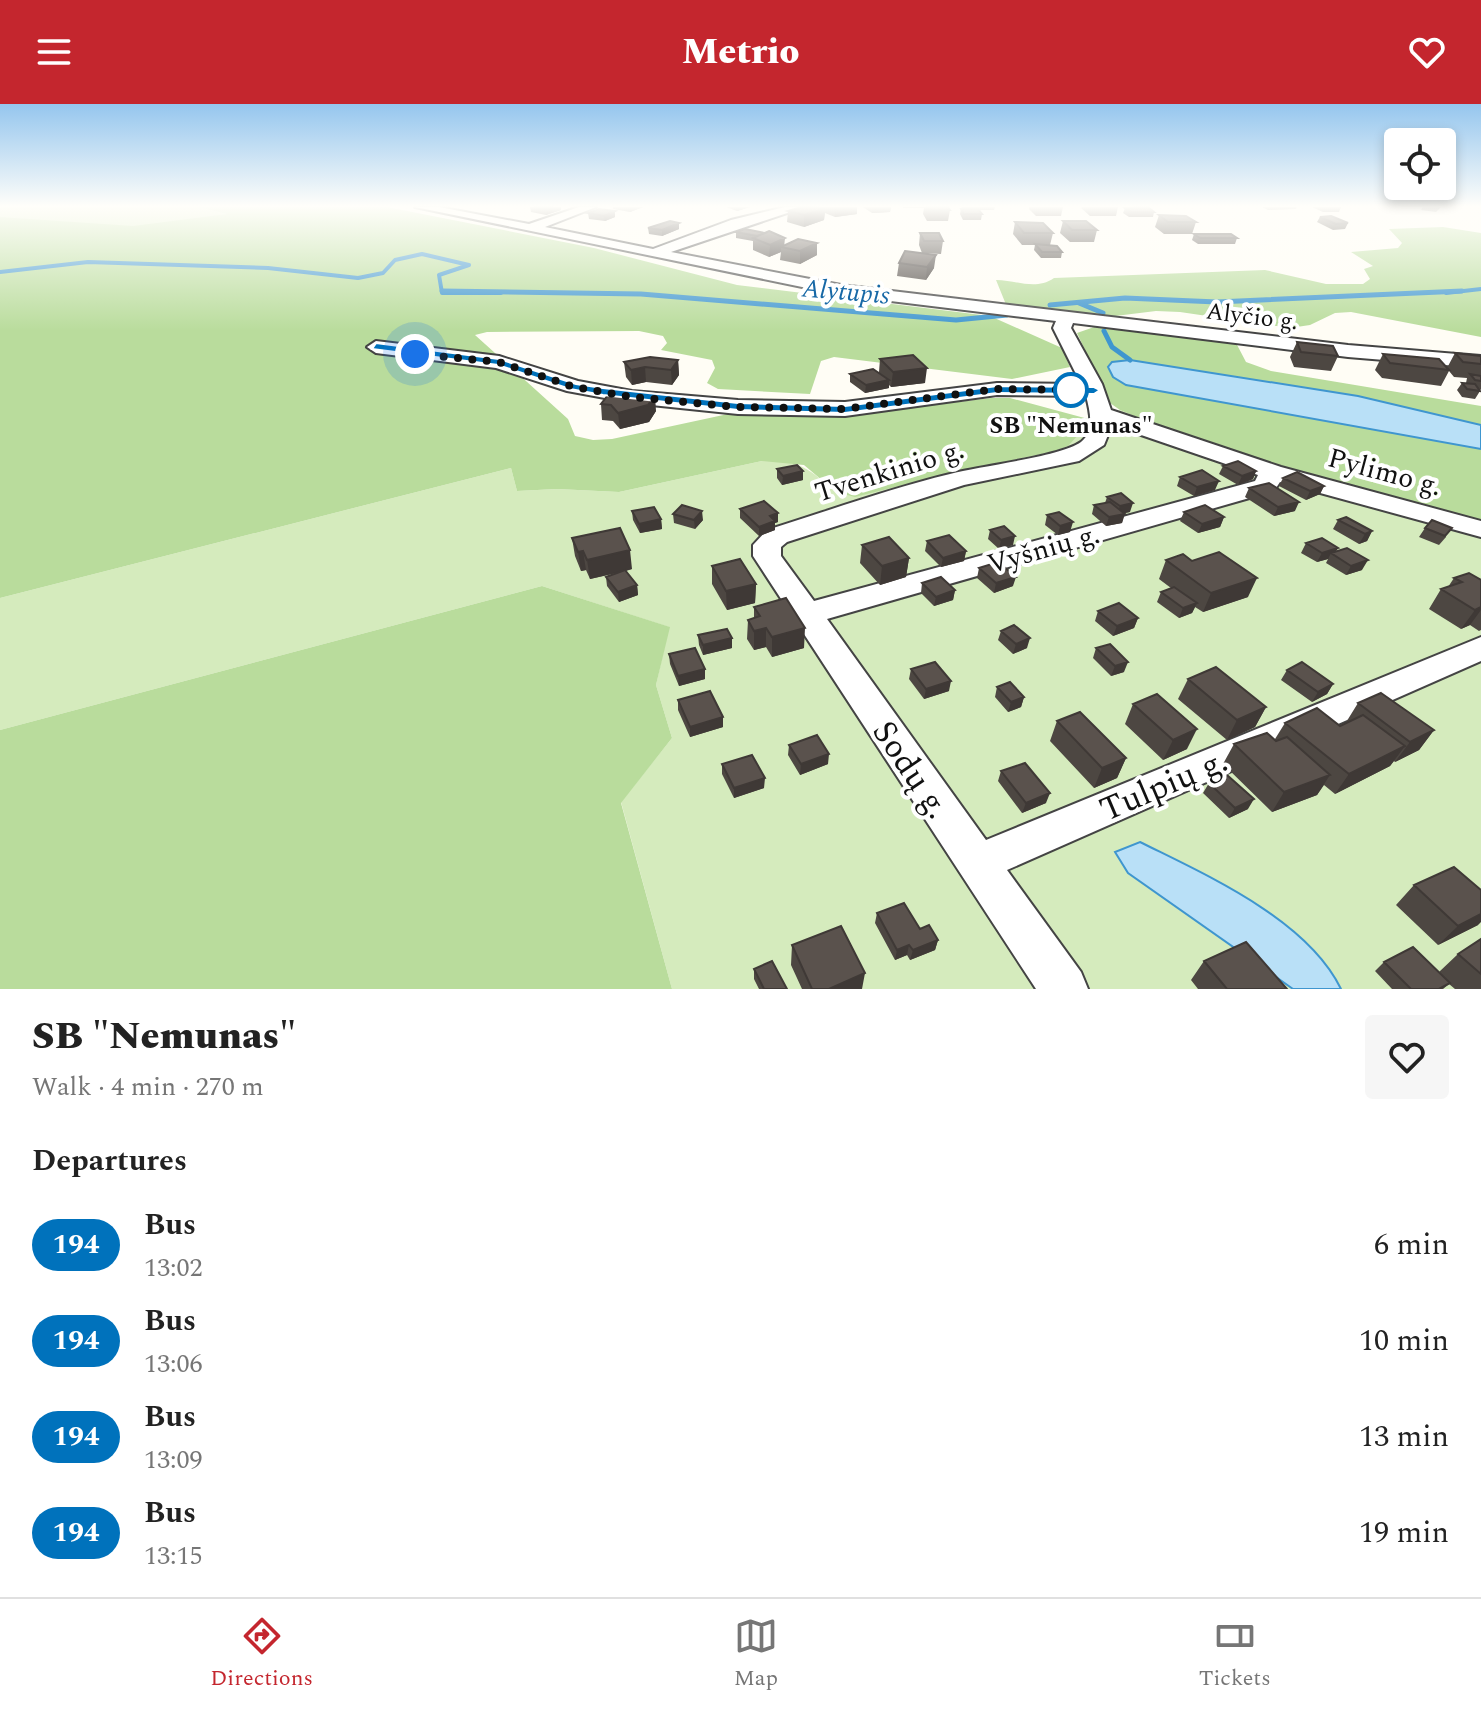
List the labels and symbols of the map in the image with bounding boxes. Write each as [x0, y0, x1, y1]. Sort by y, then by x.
water label: Alytupis [799, 268, 891, 316]
street label: Alyčio g. [1204, 293, 1300, 340]
your location [395, 334, 435, 374]
marker: SB "Nemunas" [1054, 373, 1088, 407]
place label: SB "Nemunas" [989, 408, 1153, 444]
street label: Tvenkinio g. [809, 428, 969, 515]
street label: Pylimo g. [1323, 437, 1446, 508]
street label: Vyšnių g. [982, 513, 1105, 586]
street label: Sodų g. [858, 710, 963, 830]
street label: Tulpių g. [1092, 736, 1236, 836]

